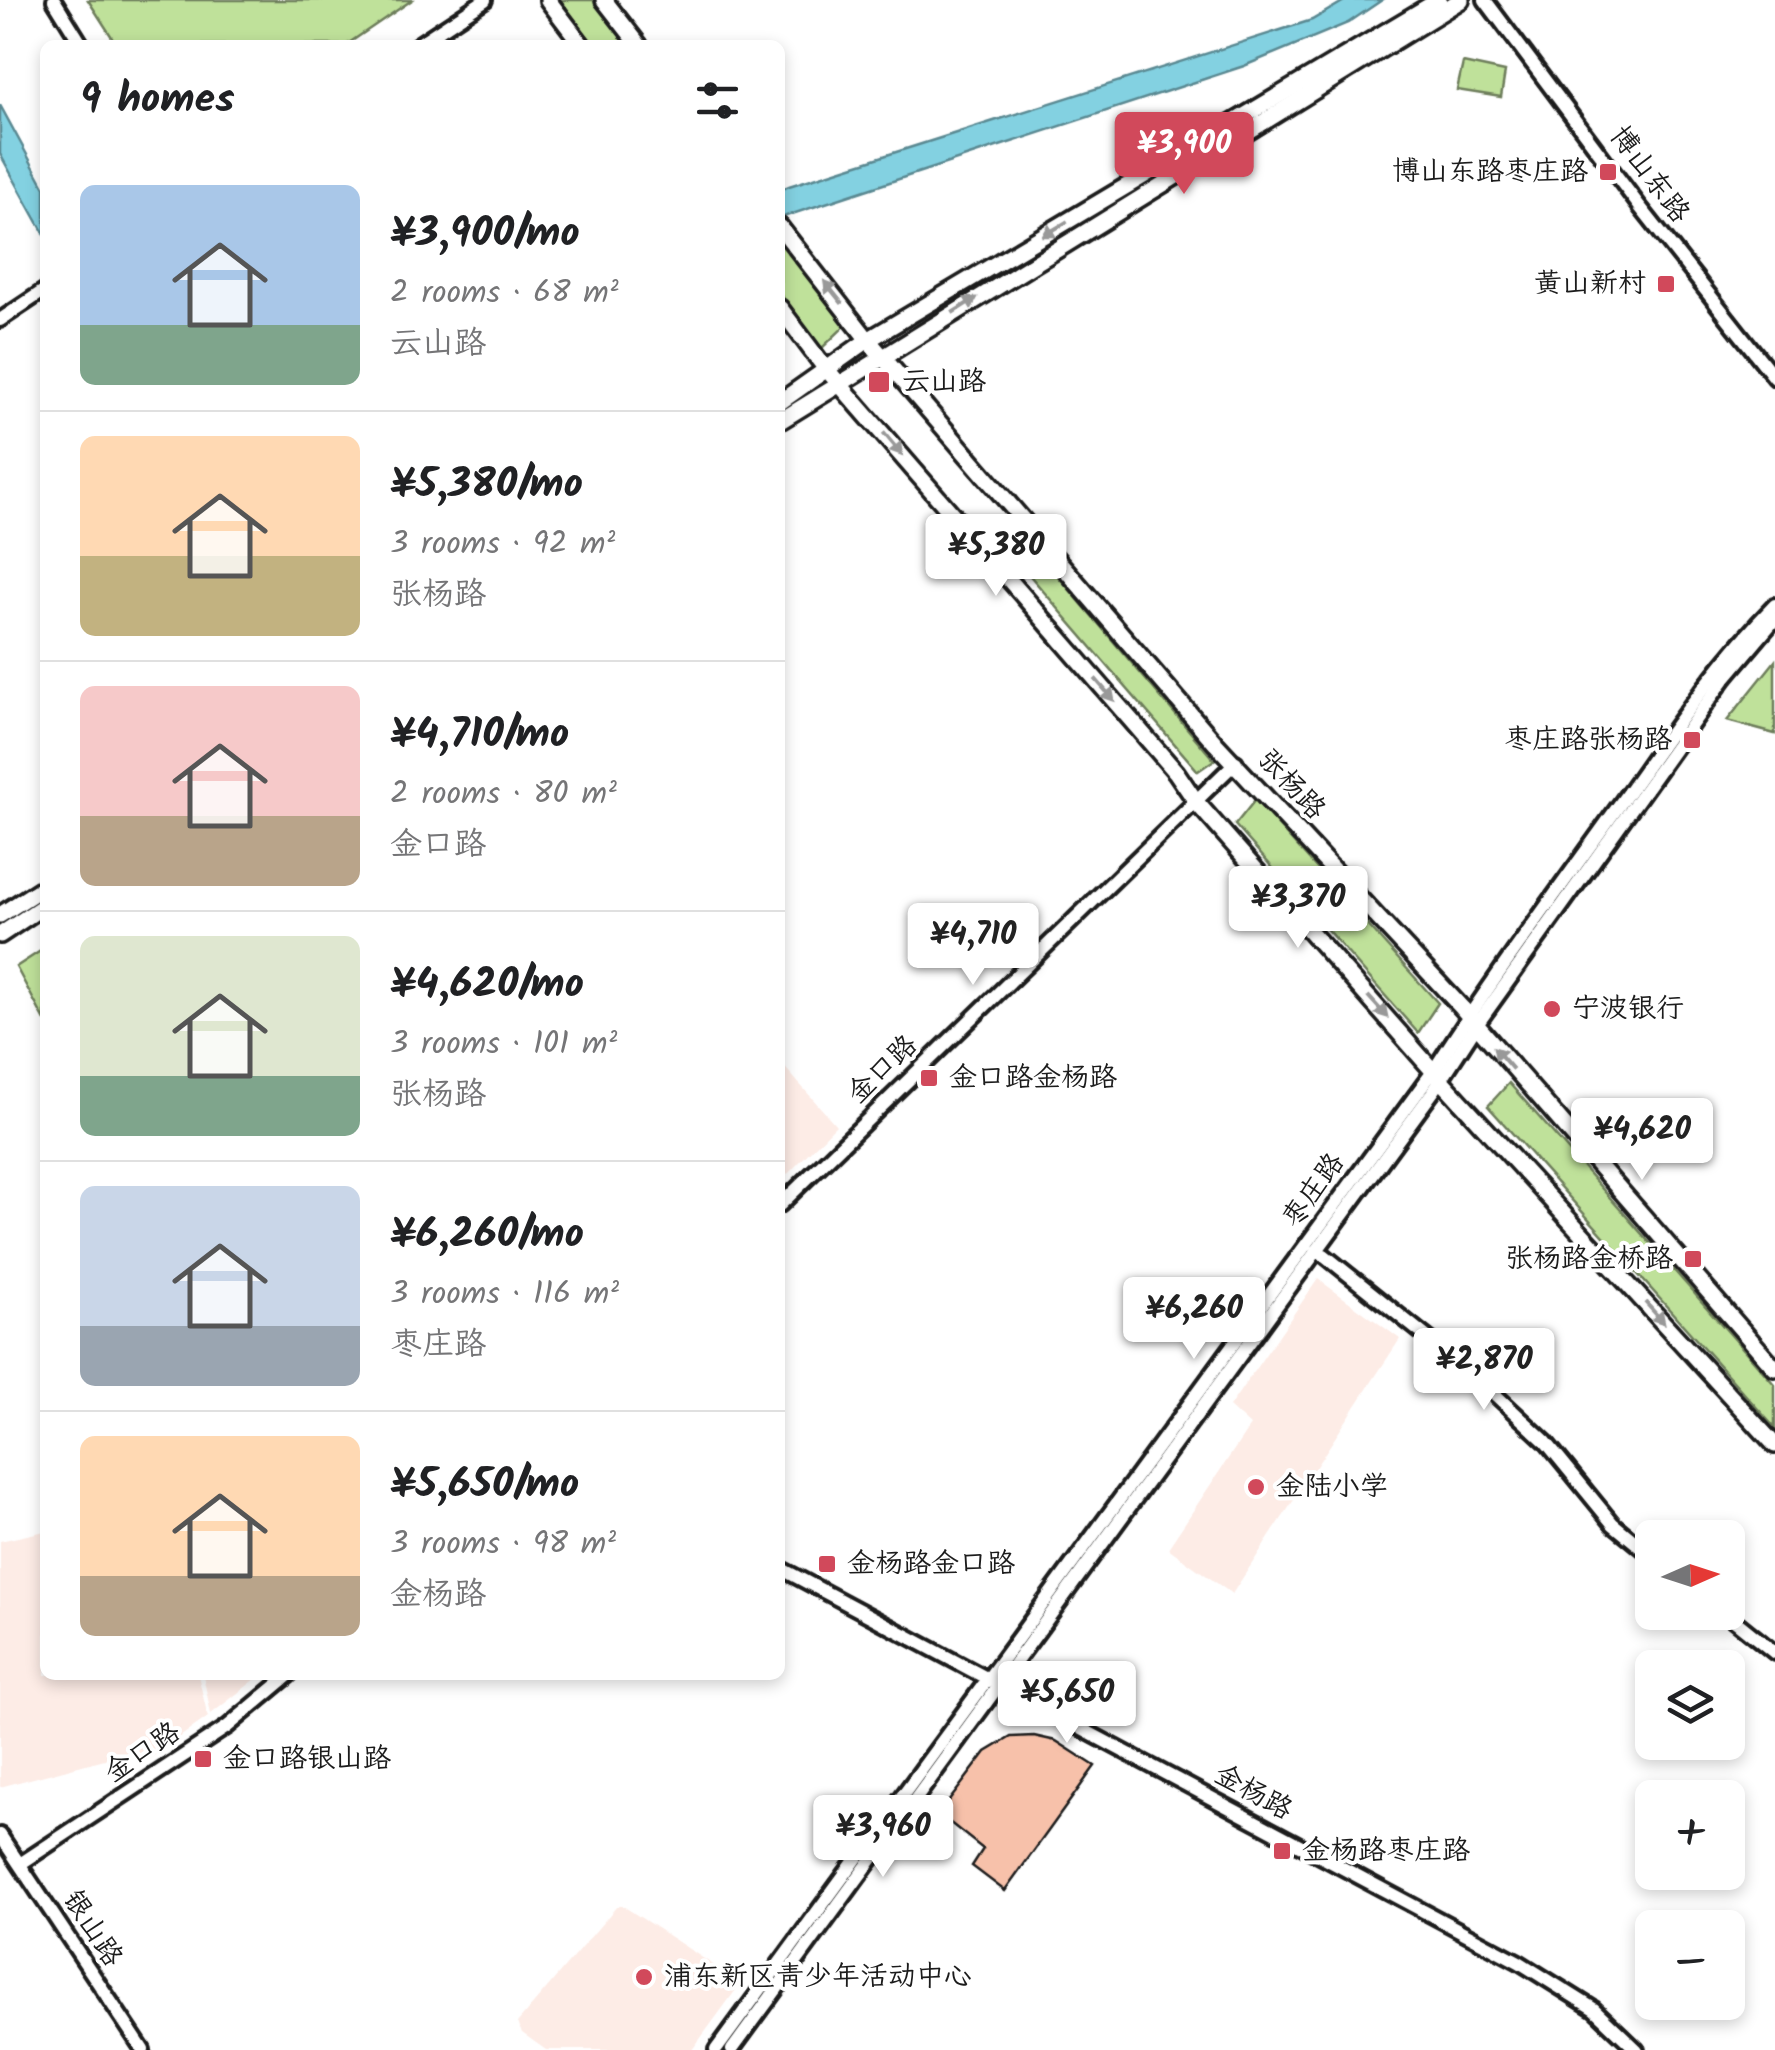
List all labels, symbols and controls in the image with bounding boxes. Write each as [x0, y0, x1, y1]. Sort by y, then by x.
text: 9 homes [80, 67, 235, 134]
icon: filters [690, 73, 745, 128]
pin: ¥3,900 [1103, 112, 1265, 197]
street label: 博山东路 [1597, 117, 1701, 233]
text: ¥3,900 [1137, 119, 1231, 170]
place label: 博山东路枣庄路 [1392, 150, 1588, 195]
marker: 博山东路枣庄路 [1597, 161, 1619, 183]
text: ¥3,900/mo [390, 201, 580, 268]
one-way arrow [1041, 220, 1069, 237]
icon: home [160, 225, 280, 345]
place label: 黄山新村 [1534, 262, 1646, 307]
text: 2 rooms · 68 m² [390, 268, 619, 319]
marker: 黄山新村 [1655, 273, 1677, 295]
one-way arrow [823, 279, 844, 305]
one-way arrow [951, 297, 979, 314]
text: 云山路 [390, 319, 486, 370]
place label: 云山路 [902, 360, 986, 405]
marker: 云山路 [866, 369, 892, 395]
one-way arrow [881, 431, 903, 456]
text: ¥5,380/mo [390, 452, 583, 519]
icon: home [160, 476, 280, 596]
pin: ¥5,380 [915, 514, 1077, 599]
text: 3 rooms · 92 m² [390, 519, 615, 570]
text: ¥5,380 [947, 521, 1045, 572]
text: 张杨路 [390, 570, 486, 621]
one-way arrow [1093, 677, 1115, 702]
text: ¥4,710/mo [390, 702, 569, 769]
place label: 枣庄路张杨路 [1504, 718, 1672, 763]
icon: home [160, 726, 280, 846]
marker: 枣庄路张杨路 [1681, 729, 1703, 751]
street label: 张杨路 [1246, 739, 1336, 831]
text: 2 rooms · 80 m² [390, 769, 617, 820]
text: 金口路 [390, 820, 486, 871]
pin: ¥3,370 [1217, 866, 1379, 951]
text: ¥3,370 [1251, 873, 1345, 924]
pin: ¥4,710 [892, 903, 1054, 988]
text: ¥4,710 [930, 910, 1016, 961]
text: ¥4,620/mo [390, 952, 584, 1019]
icon: home [160, 976, 280, 1096]
place label: 宁波银行 [1572, 987, 1684, 1032]
one-way arrow [1366, 994, 1388, 1019]
marker: 宁波银行 [1541, 998, 1563, 1020]
text: 3 rooms · 101 m² [390, 1019, 617, 1070]
street label: 金口路 [837, 1025, 929, 1115]
one-way arrow [1493, 1046, 1515, 1071]
place label: 金口路金杨路 [949, 1056, 1117, 1101]
marker: 金口路金杨路 [918, 1067, 940, 1089]
text: 张杨路 [390, 1070, 486, 1121]
pin: ¥4,620 [1561, 1098, 1723, 1183]
text: ¥4,620 [1593, 1105, 1691, 1156]
street label: 枣庄路 [1271, 1144, 1357, 1238]
text: ¥6,260/mo [390, 1202, 584, 1269]
icon: home [160, 1226, 280, 1346]
place label: 张杨路金桥路 [1505, 1237, 1673, 1282]
marker: 张杨路金桥路 [1682, 1248, 1704, 1270]
text: 3 rooms · 116 m² [390, 1269, 619, 1320]
pin: ¥6,260 [1113, 1277, 1275, 1362]
text: ¥6,260 [1145, 1284, 1243, 1335]
one-way arrow [1644, 1300, 1666, 1325]
text: 枣庄路 [390, 1320, 486, 1371]
pin: ¥2,870 [1403, 1328, 1565, 1413]
text: ¥2,870 [1435, 1335, 1533, 1386]
text: ¥5,650/mo [390, 1452, 579, 1519]
place label: 金陆小学 [1276, 1465, 1388, 1510]
icon: home [160, 1476, 280, 1596]
marker: 金陆小学 [1245, 1476, 1267, 1498]
text: 3 rooms · 98 m² [390, 1519, 616, 1570]
north arrow [1635, 1520, 1745, 1630]
map controls [1635, 1520, 1745, 2020]
place label: 金杨路金口路 [847, 1542, 1015, 1587]
marker: 金杨路金口路 [816, 1553, 838, 1575]
text: 金杨路 [390, 1570, 486, 1621]
button: layers [1635, 1650, 1745, 1760]
pin: ¥5,650 [986, 1661, 1148, 1746]
text: ¥5,650 [1020, 1668, 1114, 1719]
street label: 金口路 [96, 1711, 190, 1795]
place label: 金口路银山路 [223, 1737, 391, 1782]
marker: 金口路银山路 [192, 1748, 214, 1770]
street label: 金杨路 [1205, 1753, 1301, 1833]
button: + [1635, 1780, 1745, 1890]
pin: ¥3,960 [802, 1795, 964, 1880]
text: ¥3,960 [835, 1802, 931, 1853]
place label: 金杨路枣庄路 [1302, 1829, 1470, 1874]
marker: 金杨路枣庄路 [1271, 1840, 1293, 1862]
street label: 银山路 [50, 1882, 134, 1976]
button: − [1635, 1910, 1745, 2020]
place label: 浦东新区青少年活动中心 [664, 1955, 972, 2000]
marker: 浦东新区青少年活动中心 [633, 1966, 655, 1988]

